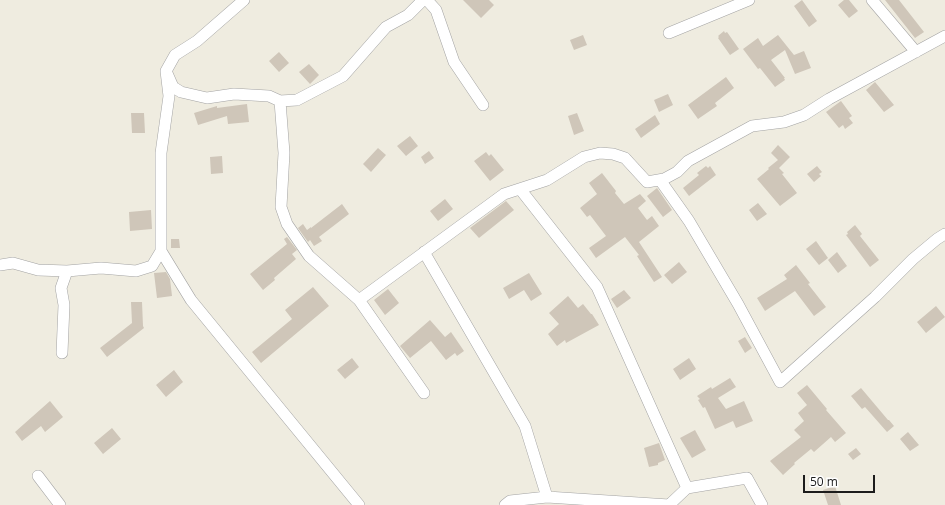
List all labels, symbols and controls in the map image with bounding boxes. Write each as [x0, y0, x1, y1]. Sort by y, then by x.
scale bar [805, 467, 877, 493]
text: 50 m [810, 473, 838, 490]

